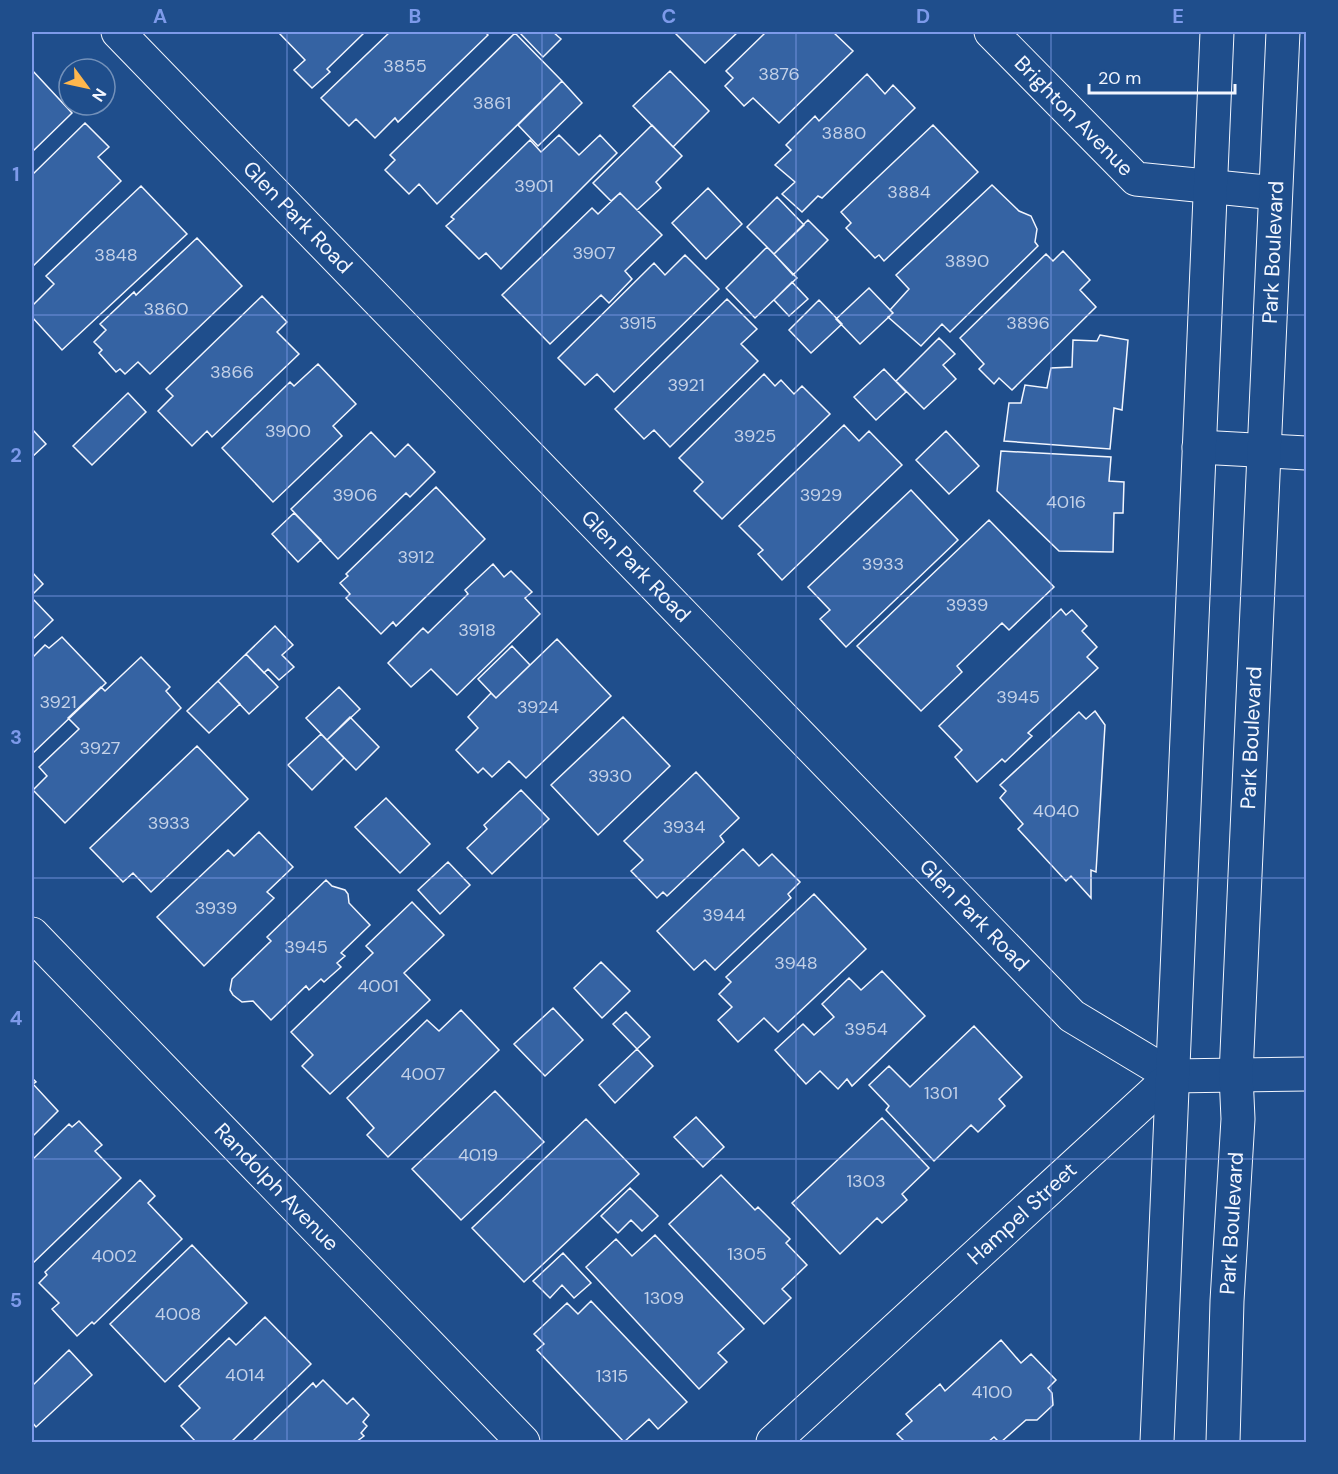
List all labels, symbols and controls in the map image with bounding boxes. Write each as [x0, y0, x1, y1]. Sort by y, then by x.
text: A [153, 3, 167, 29]
text: B [409, 3, 421, 29]
text: C [662, 3, 676, 29]
text: D [916, 3, 930, 29]
text: E [1172, 3, 1184, 29]
street label: Brighton Avenue [1008, 50, 1140, 182]
house number: 3855 [383, 54, 427, 78]
north arrow [57, 57, 117, 117]
scale bar [1089, 57, 1234, 95]
house number: 3876 [758, 62, 800, 86]
text: 20 m [1098, 66, 1141, 90]
text: N [87, 84, 111, 106]
house number: 3861 [473, 91, 511, 115]
house number: 3880 [822, 121, 866, 145]
street label: Glen Park Road [237, 155, 359, 279]
text: 1 [12, 161, 20, 187]
house number: 3901 [514, 174, 554, 198]
house number: 3884 [887, 180, 931, 204]
street label: Park Boulevard [1256, 180, 1290, 324]
house number: 3907 [572, 241, 616, 265]
house number: 3848 [94, 243, 138, 267]
house number: 3890 [945, 249, 989, 273]
house number: 3860 [143, 297, 189, 321]
house number: 3915 [619, 311, 657, 335]
house number: 3896 [1006, 311, 1050, 335]
house number: 3866 [210, 360, 254, 384]
house number: 3921 [667, 373, 705, 397]
house number: 3900 [265, 419, 311, 443]
house number: 3925 [734, 424, 776, 448]
text: 2 [10, 442, 22, 468]
house number: 3906 [332, 483, 378, 507]
house number: 3929 [800, 483, 842, 507]
house number: 4016 [1046, 490, 1086, 514]
street label: Glen Park Road [575, 504, 697, 628]
house number: 3912 [397, 545, 435, 569]
house number: 3933 [862, 552, 904, 576]
house number: 3939 [946, 593, 988, 617]
house number: 3918 [458, 618, 496, 642]
street label: Park Boulevard [1234, 666, 1268, 810]
house number: 3945 [996, 685, 1040, 709]
house number: 3921 [39, 690, 77, 714]
house number: 3924 [517, 695, 559, 719]
text: 3 [10, 724, 22, 750]
house number: 3927 [80, 736, 120, 760]
house number: 3930 [588, 764, 632, 788]
house number: 4040 [1033, 799, 1079, 823]
house number: 3933 [148, 811, 190, 835]
house number: 3934 [663, 815, 705, 839]
street label: Glen Park Road [913, 853, 1035, 977]
house number: 3939 [195, 896, 237, 920]
house number: 3944 [702, 903, 746, 927]
house number: 3945 [284, 935, 328, 959]
house number: 3948 [774, 951, 818, 975]
house number: 4001 [357, 974, 399, 998]
text: 4 [10, 1005, 23, 1031]
house number: 3954 [844, 1017, 888, 1041]
house number: 4007 [401, 1062, 445, 1086]
house number: 1301 [924, 1081, 958, 1105]
street label: Randolph Avenue [208, 1117, 345, 1257]
house number: 4019 [458, 1143, 498, 1167]
street label: Park Boulevard [1213, 1151, 1250, 1295]
street label: Hampel Street [961, 1156, 1083, 1271]
house number: 1303 [846, 1169, 886, 1193]
house number: 1305 [727, 1242, 767, 1266]
house number: 4002 [91, 1244, 137, 1268]
house number: 1309 [644, 1286, 684, 1310]
text: 5 [10, 1287, 22, 1313]
house number: 4008 [155, 1302, 201, 1326]
house number: 4014 [225, 1363, 265, 1387]
house number: 1315 [596, 1364, 628, 1388]
house number: 4100 [971, 1380, 1013, 1404]

